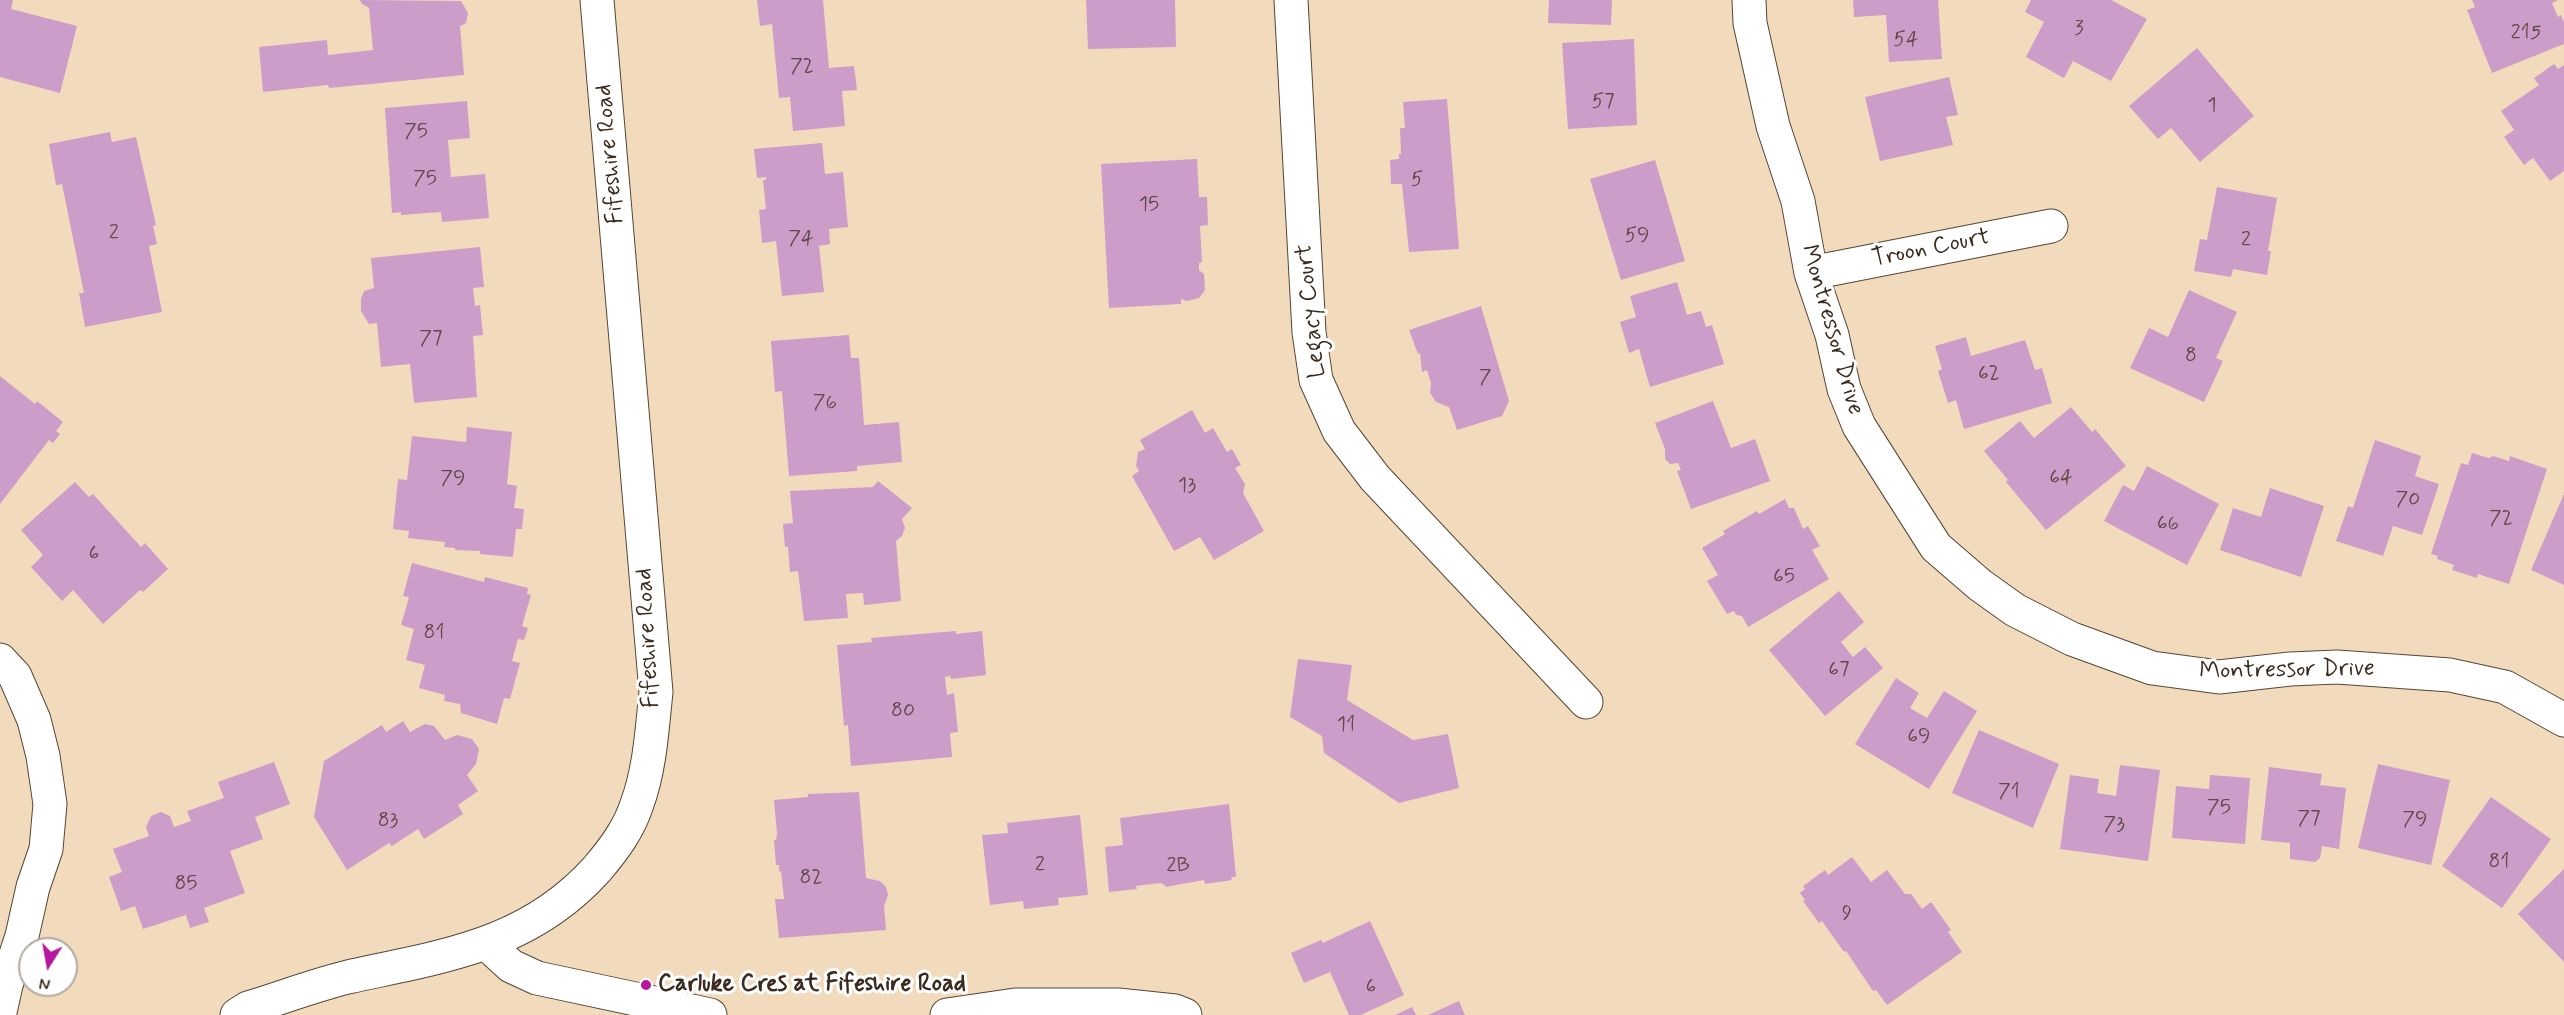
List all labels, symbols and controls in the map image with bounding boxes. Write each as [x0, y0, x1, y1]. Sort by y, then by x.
house number: 3 [2074, 17, 2084, 43]
house number: 215 [2511, 21, 2541, 47]
house number: 54 [1893, 28, 1919, 54]
house number: 72 [790, 55, 814, 81]
street label: Fifeshire Road [591, 83, 631, 225]
house number: 57 [1591, 90, 1615, 116]
house number: 1 [2207, 94, 2217, 120]
house number: 75 [404, 120, 428, 146]
house number: 75 [413, 167, 437, 193]
house number: 5 [1411, 168, 1423, 194]
house number: 15 [1139, 193, 1159, 219]
house number: 2 [109, 221, 119, 247]
street label: Troon Court [1870, 223, 1992, 275]
house number: 59 [1624, 224, 1650, 250]
house number: 74 [788, 227, 814, 253]
house number: 2 [2241, 228, 2251, 254]
street label: Montressor Drive [1793, 242, 1869, 418]
street label: Legacy Court [1291, 243, 1333, 379]
house number: 77 [419, 327, 443, 353]
house number: 8 [2185, 344, 2197, 370]
house number: 62 [1978, 362, 2000, 388]
house number: 7 [1479, 366, 1491, 392]
house number: 76 [813, 391, 837, 417]
house number: 64 [2049, 466, 2073, 492]
house number: 79 [440, 467, 466, 493]
house number: 13 [1178, 474, 1196, 500]
house number: 70 [2396, 488, 2420, 514]
house number: 72 [2489, 507, 2513, 533]
house number: 66 [2157, 512, 2179, 538]
house number: 6 [89, 542, 99, 568]
house number: 65 [1773, 565, 1795, 591]
street label: Fifeshire Road [631, 567, 667, 709]
house number: 81 [424, 621, 444, 647]
street label: Montressor Drive [2199, 655, 2375, 687]
house number: 67 [1828, 658, 1850, 684]
house number: 80 [891, 699, 915, 725]
house number: 11 [1337, 713, 1355, 739]
house number: 69 [1907, 725, 1931, 751]
house number: 71 [1998, 780, 2020, 806]
house number: 75 [2207, 796, 2231, 822]
house number: 77 [2297, 807, 2321, 833]
house number: 79 [2402, 808, 2428, 834]
house number: 83 [378, 809, 398, 835]
house number: 73 [2103, 813, 2125, 839]
house number: 81 [2489, 850, 2509, 876]
house number: 2 [1035, 853, 1045, 879]
house number: 2B [1166, 854, 1190, 880]
house number: 82 [800, 866, 822, 892]
house number: 85 [174, 872, 198, 898]
house number: 9 [1842, 902, 1852, 928]
north arrow [18, 937, 78, 997]
place label: Carluke Cres at Fifeshire Road [658, 971, 966, 999]
text: N [38, 972, 52, 995]
house number: 6 [1366, 975, 1376, 1001]
marker: Carluke Cres at Fifeshire Road [639, 978, 653, 992]

